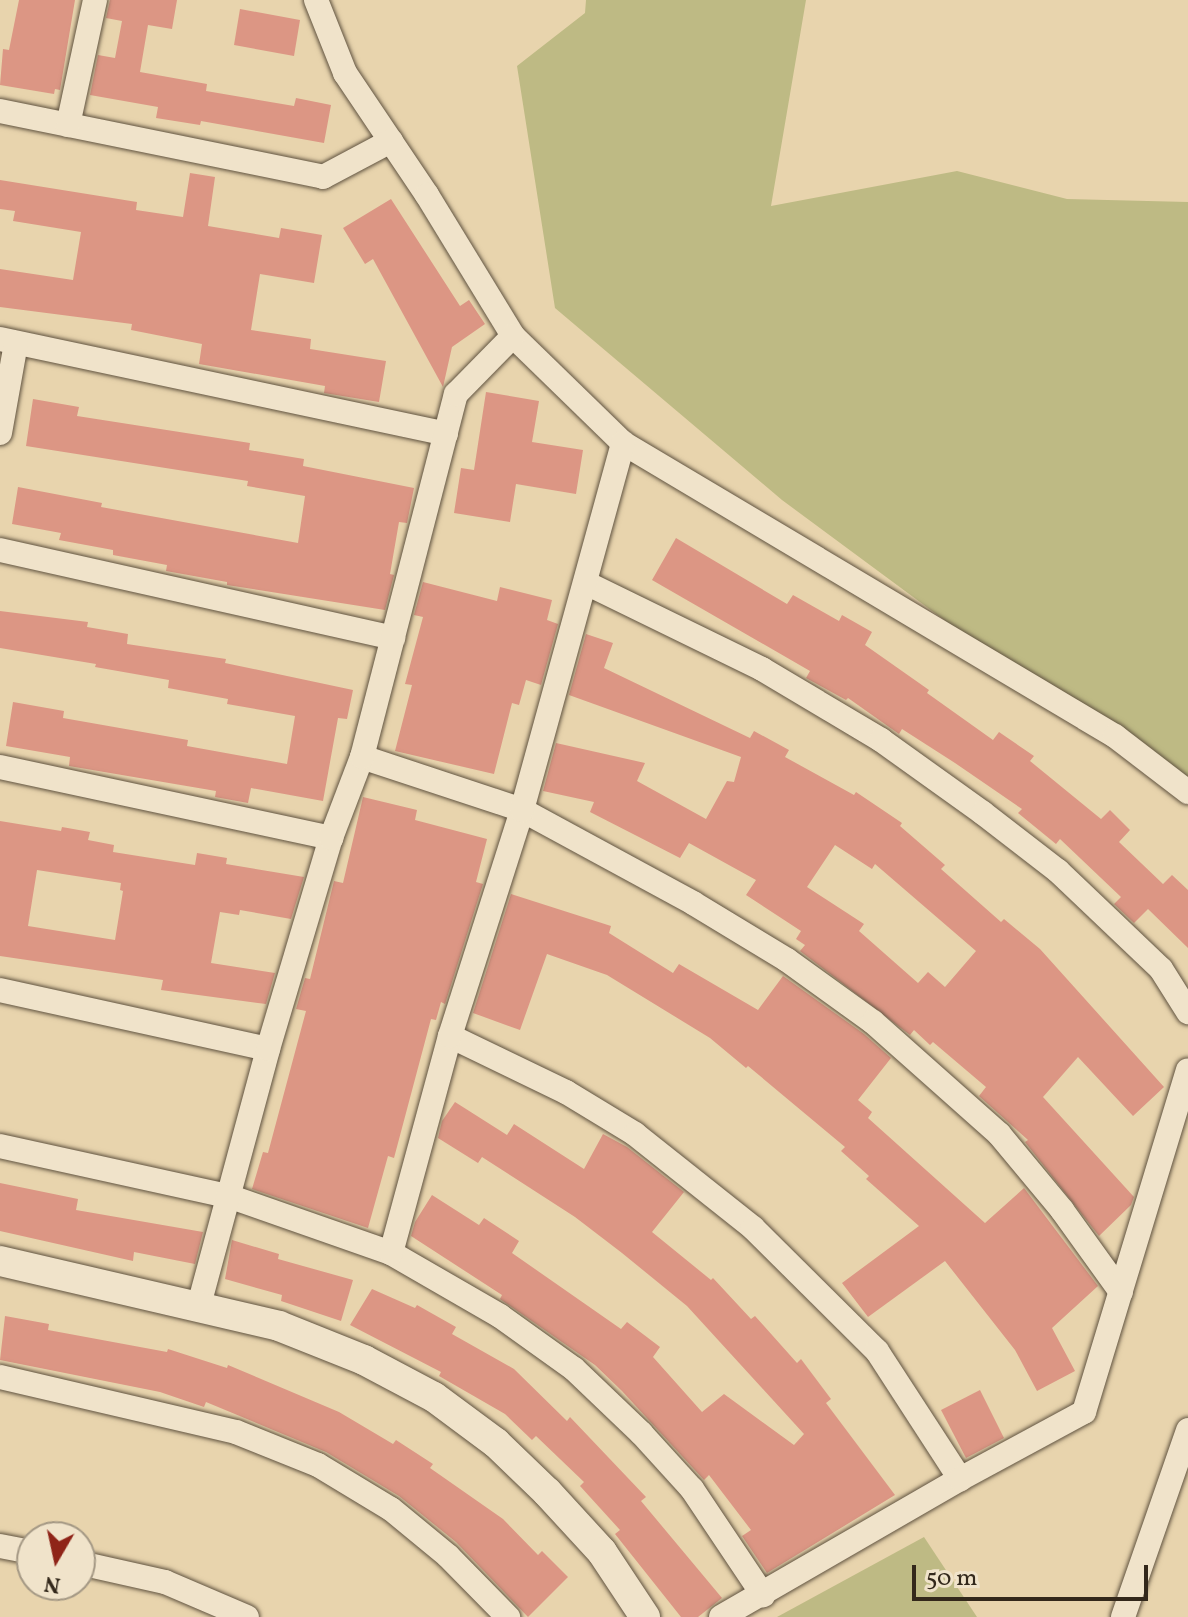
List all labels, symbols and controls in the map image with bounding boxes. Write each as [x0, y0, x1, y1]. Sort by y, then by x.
north arrow [16, 1521, 96, 1601]
scale bar [916, 1549, 1152, 1599]
text: 50 m [926, 1562, 978, 1596]
text: N [42, 1567, 63, 1600]

